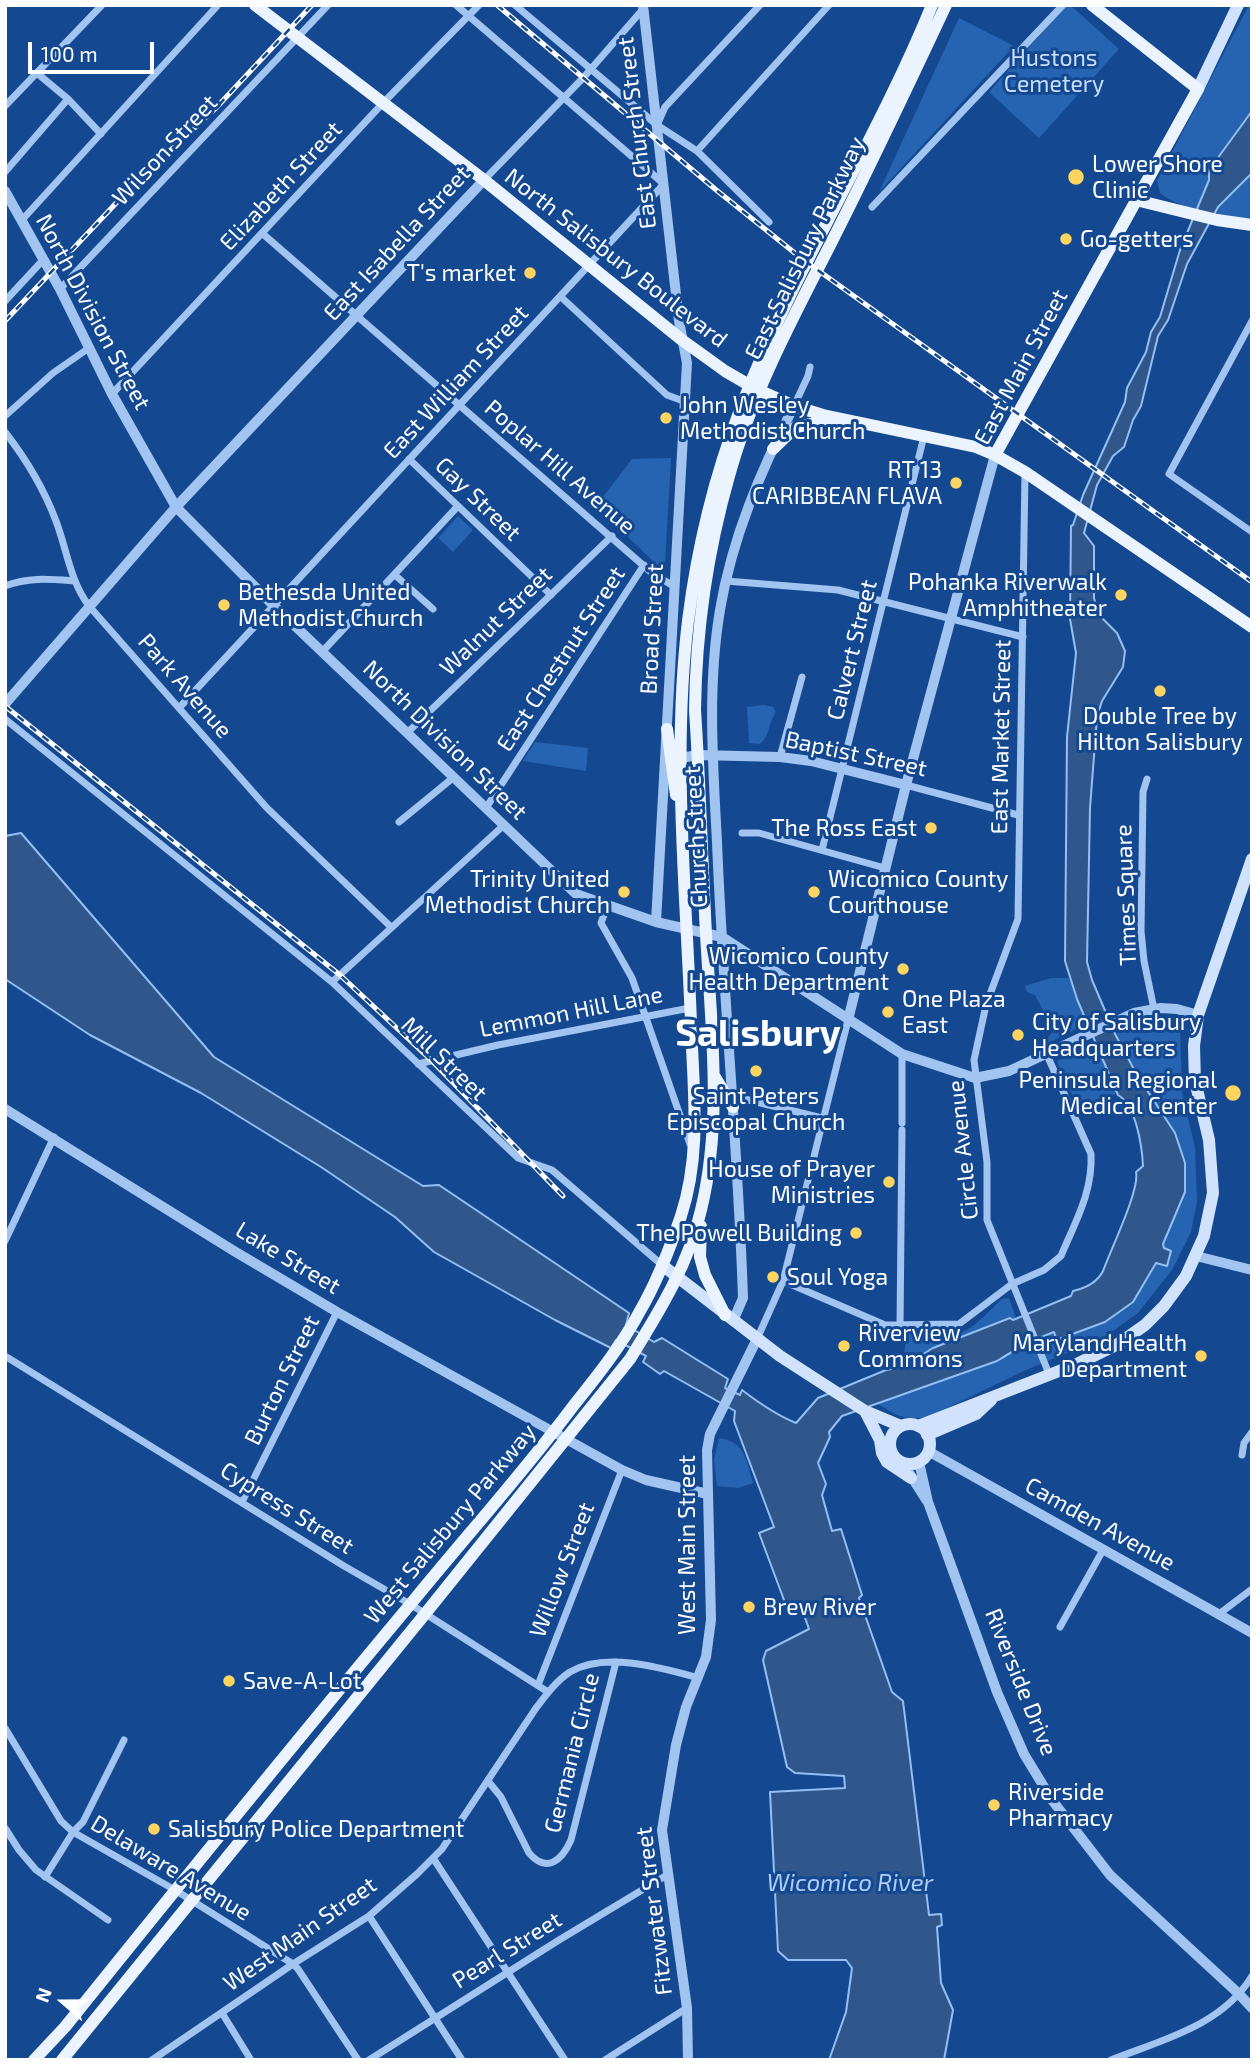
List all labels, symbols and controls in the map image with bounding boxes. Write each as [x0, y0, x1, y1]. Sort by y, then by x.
scale bar [32, 28, 158, 72]
street label: East Church Street [612, 35, 662, 231]
text: 100 m [41, 41, 98, 66]
park label: Hustons Cemetery [1004, 44, 1104, 98]
street label: Wilson Street [107, 89, 223, 211]
street label: Elizabeth Street [214, 116, 348, 256]
street label: East Salisbury Parkway [739, 132, 871, 364]
place label: Lower Shore Clinic [1092, 150, 1223, 204]
street label: East Isabella Street [318, 160, 476, 326]
street label: North Salisbury Boulevard [499, 163, 733, 353]
marker: Lower Shore Clinic [1066, 167, 1086, 187]
street label: North Division Street [30, 210, 156, 414]
place label: Go-getters [1080, 225, 1194, 253]
marker: Go-getters [1058, 231, 1074, 247]
place label: T's market [407, 259, 516, 287]
marker: T's market [522, 265, 538, 281]
street label: East Main Street [968, 285, 1074, 449]
street label: East William Street [378, 300, 534, 464]
place label: John Wesley Methodist Church [680, 391, 865, 445]
street label: Poplar Hill Avenue [479, 394, 641, 540]
marker: John Wesley Methodist Church [658, 410, 674, 426]
street label: Gay Street [429, 451, 527, 547]
place label: RT 13 CARIBBEAN FLAVA [752, 456, 942, 510]
marker: RT 13 CARIBBEAN FLAVA [948, 475, 964, 491]
street label: Walnut Street [434, 561, 558, 681]
street label: East Chestnut Street [491, 561, 631, 757]
street label: Broad Street [635, 563, 669, 695]
place label: Pohanka Riverwalk Amphitheater [908, 568, 1107, 622]
street label: Calvert Street [821, 577, 883, 723]
place label: Bethesda United Methodist Church [238, 578, 423, 632]
marker: Pohanka Riverwalk Amphitheater [1113, 587, 1129, 603]
marker: Bethesda United Methodist Church [216, 597, 232, 613]
street label: Park Avenue [132, 628, 238, 744]
street label: East Market Street [986, 639, 1016, 835]
street label: North Division Street [357, 655, 533, 825]
marker: Double Tree by Hilton Salisbury [1152, 683, 1168, 699]
place label: Double Tree by Hilton Salisbury [1077, 702, 1243, 756]
street label: Baptist Street [783, 726, 929, 782]
street label: Church Street [678, 765, 714, 909]
place label: The Ross East [771, 814, 917, 842]
marker: The Ross East [923, 820, 939, 836]
street label: Times Square [1110, 824, 1142, 966]
place label: Trinity United Methodist Church [425, 865, 610, 919]
place label: Wicomico County Courthouse [828, 865, 1008, 919]
marker: Trinity United Methodist Church [616, 884, 632, 900]
marker: Wicomico County Courthouse [806, 884, 822, 900]
place label: Wicomico County Health Department [689, 942, 889, 996]
marker: Wicomico County Health Department [895, 961, 911, 977]
street label: Lemmon Hill Lane [477, 981, 665, 1043]
place label: One Plaza East [902, 985, 1006, 1039]
marker: One Plaza East [880, 1004, 896, 1020]
place label: City of Salisbury Headquarters [1032, 1008, 1201, 1062]
street label: Mill Street [395, 1011, 493, 1107]
district label: Salisbury [675, 1012, 841, 1056]
marker: City of Salisbury Headquarters [1010, 1027, 1026, 1043]
marker: Saint Peters Episcopal Church [748, 1063, 764, 1079]
place label: Peninsula Regional Medical Center [1019, 1066, 1217, 1120]
street label: Circle Avenue [942, 1079, 984, 1221]
place label: Saint Peters Episcopal Church [667, 1082, 845, 1136]
marker: Peninsula Regional Medical Center [1223, 1083, 1243, 1103]
place label: House of Prayer Ministries [708, 1155, 875, 1209]
marker: House of Prayer Ministries [881, 1174, 897, 1190]
street label: Lake Street [231, 1216, 345, 1300]
place label: The Powell Building [636, 1219, 842, 1247]
marker: The Powell Building [848, 1225, 864, 1241]
place label: Soul Yoga [787, 1263, 888, 1291]
marker: Soul Yoga [765, 1269, 781, 1285]
street label: Burton Street [239, 1311, 325, 1449]
place label: Riverview Commons [858, 1319, 963, 1373]
place label: Maryland Health Department [1013, 1329, 1187, 1383]
marker: Riverview Commons [836, 1338, 852, 1354]
marker: Maryland Health Department [1193, 1348, 1209, 1364]
street label: West Salisbury Parkway [358, 1418, 542, 1630]
street label: West Main Street [673, 1455, 701, 1635]
street label: Cypress Street [215, 1456, 359, 1560]
street label: Camden Avenue [1020, 1471, 1180, 1577]
street label: Willow Street [524, 1499, 600, 1641]
place label: Brew River [763, 1593, 876, 1621]
marker: Brew River [741, 1599, 757, 1615]
street label: Riverside Drive [979, 1604, 1063, 1760]
place label: Save-A-Lot [243, 1667, 361, 1695]
street label: Germania Circle [539, 1670, 605, 1836]
marker: Save-A-Lot [221, 1673, 237, 1689]
place label: Riverside Pharmacy [1008, 1778, 1113, 1832]
marker: Riverside Pharmacy [986, 1797, 1002, 1813]
street label: Delaware Avenue [86, 1809, 256, 1927]
place label: Salisbury Police Department [168, 1815, 464, 1843]
marker: Salisbury Police Department [146, 1821, 162, 1837]
street label: Fitzwater Street [630, 1825, 678, 1997]
water label: Wicomico River [767, 1869, 933, 1897]
street label: West Main Street [218, 1871, 382, 1997]
street label: Pearl Street [447, 1906, 567, 1994]
north arrow [28, 1967, 98, 2037]
text: N [30, 1984, 56, 2005]

